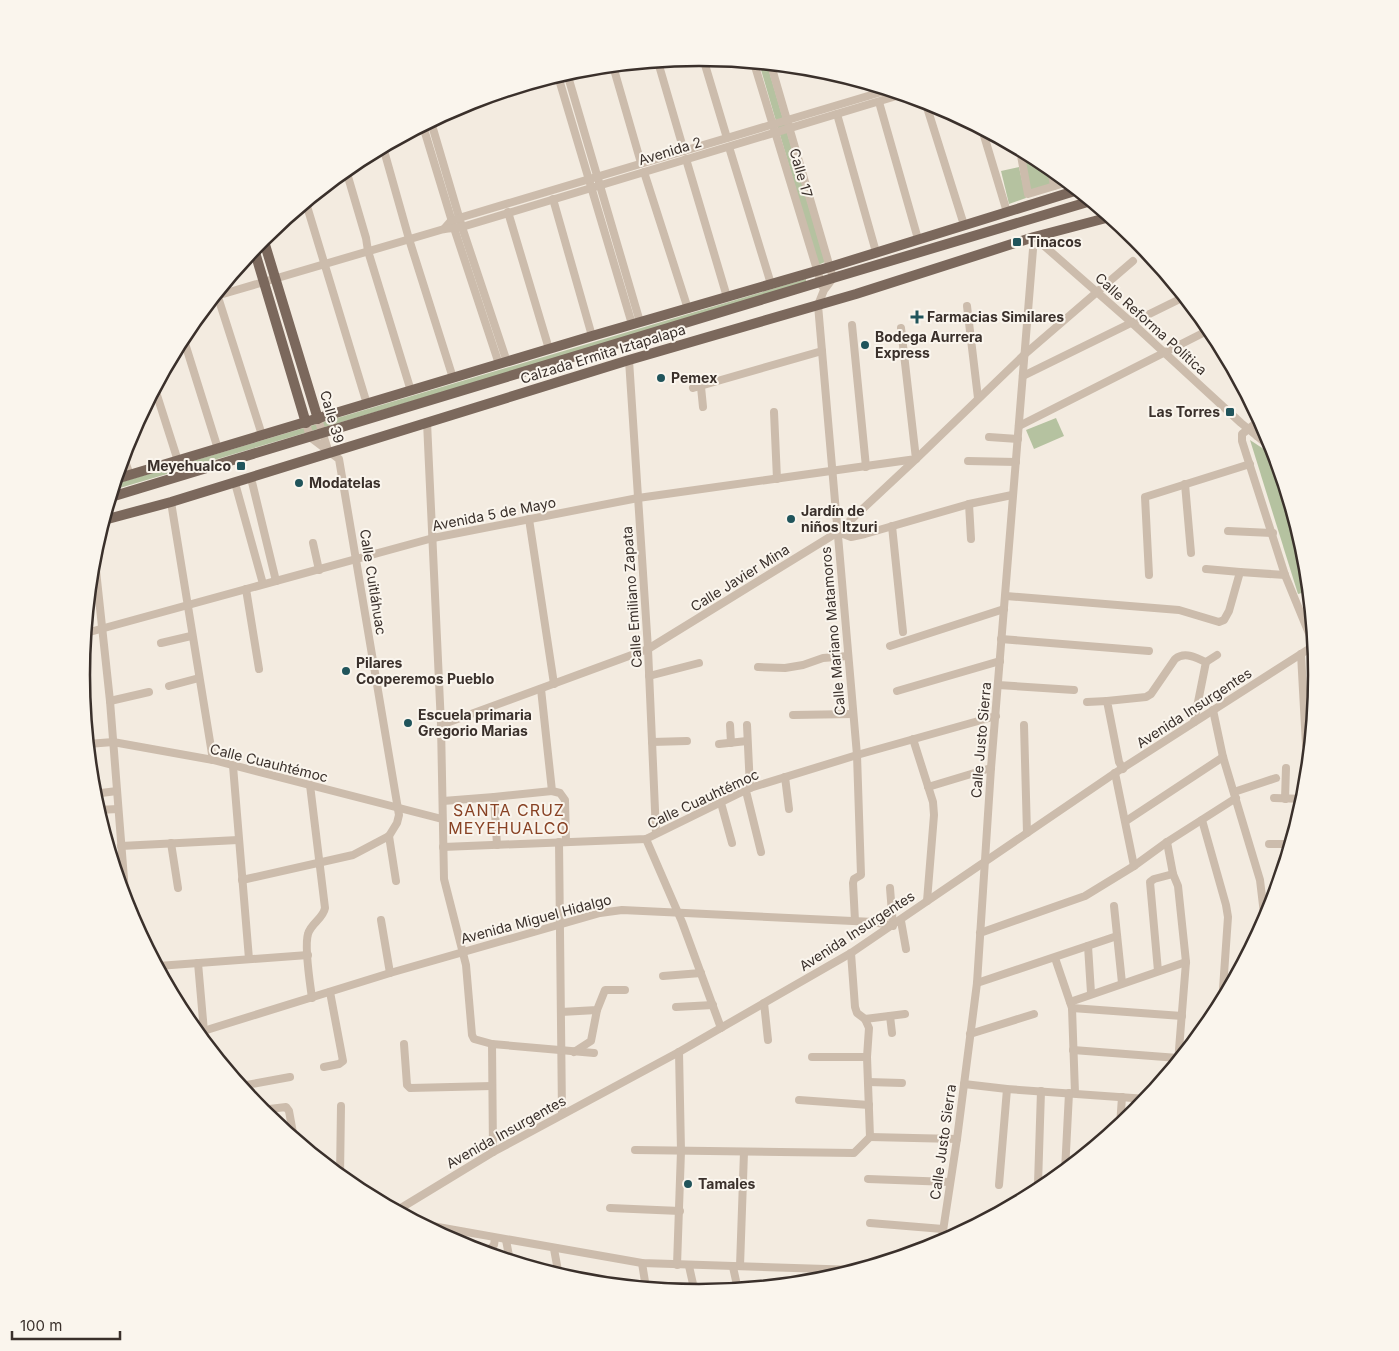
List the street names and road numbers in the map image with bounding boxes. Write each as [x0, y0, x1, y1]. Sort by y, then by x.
street label: Avenida 2 [636, 133, 703, 168]
street label: Calle 17 [786, 146, 817, 200]
street label: Calle Reforma Política [1092, 269, 1211, 378]
street label: Calzada Ermita Iztapalapa [518, 320, 688, 387]
street label: Calle 39 [317, 388, 348, 445]
street label: Avenida 5 de Mayo [430, 493, 557, 534]
street label: Calle Emiliano Zapata [618, 526, 645, 668]
street label: Calle Cuitláhuac [357, 528, 390, 636]
street label: Calle Javier Mina [687, 540, 792, 615]
street label: Calle Mariano Matamoros [817, 546, 848, 716]
street label: Avenida Insurgentes [1133, 664, 1255, 751]
street label: Calle Justo Sierra [967, 681, 994, 799]
street label: Calle Cuauhtémoc [208, 740, 330, 785]
street label: Calle Cuauhtémoc [644, 765, 761, 832]
street label: Avenida Insurgentes [796, 887, 918, 974]
street label: Avenida Miguel Hidalgo [459, 890, 613, 947]
street label: Calle Justo Sierra [926, 1083, 959, 1201]
street label: Avenida Insurgentes [443, 1092, 569, 1172]

